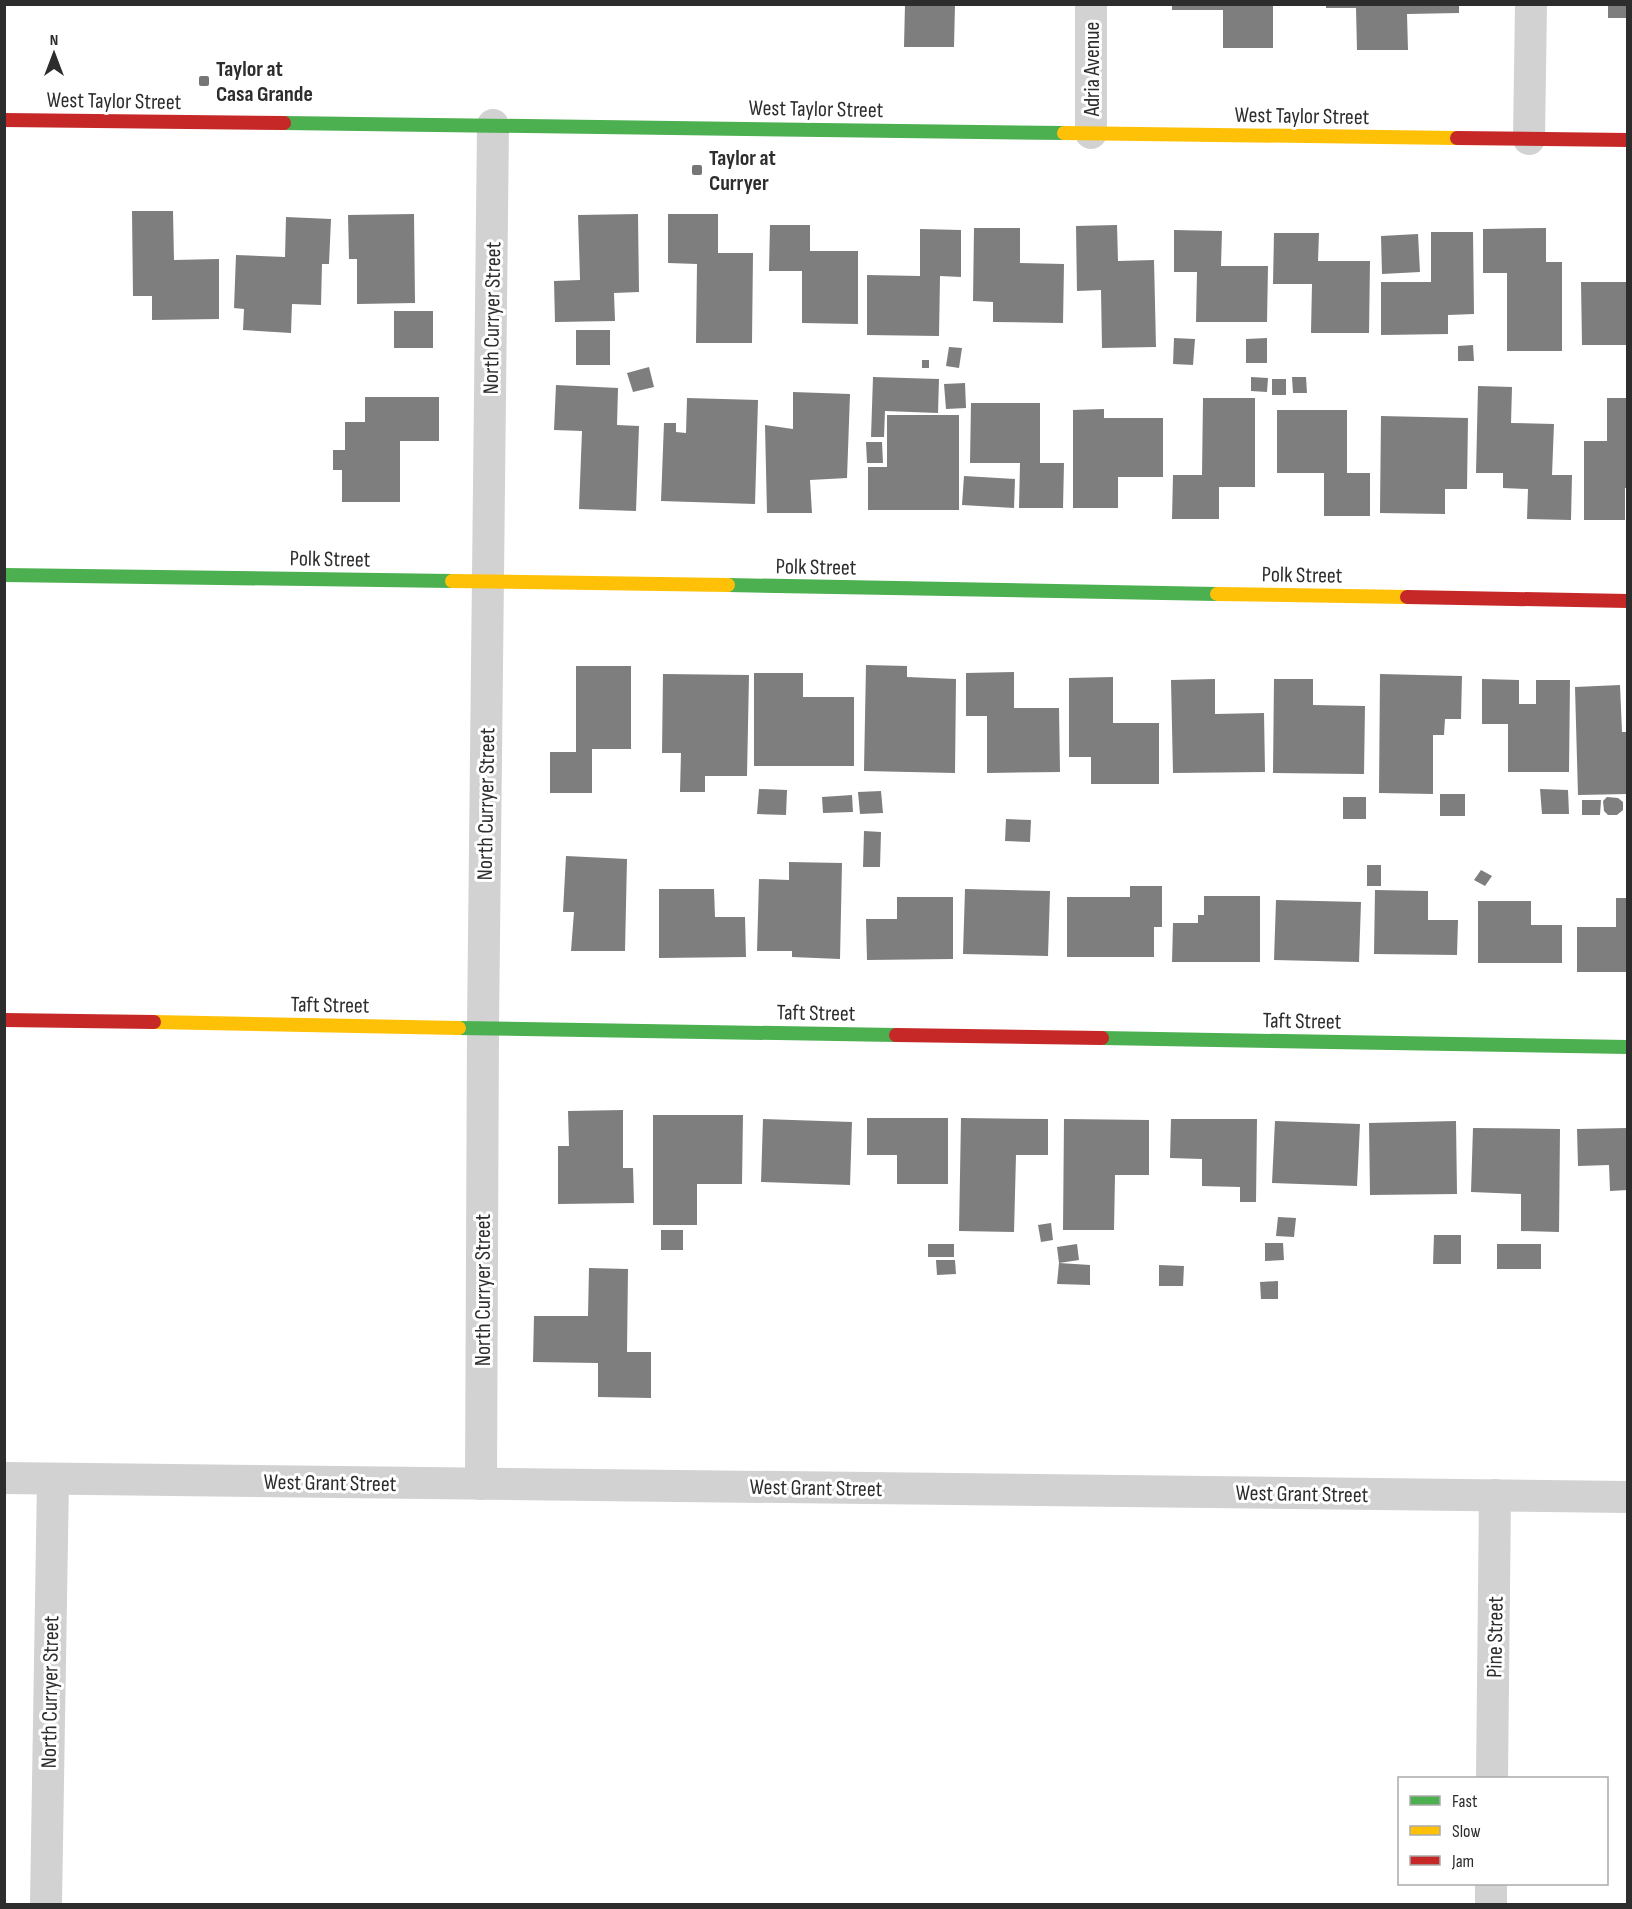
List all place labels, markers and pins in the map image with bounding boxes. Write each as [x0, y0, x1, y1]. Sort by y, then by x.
place label: Taylor at Casa Grande [216, 56, 313, 108]
marker: Taylor at Casa Grande [197, 74, 211, 88]
place label: Taylor at Curryer [709, 145, 776, 197]
marker: Taylor at Curryer [690, 163, 704, 177]

